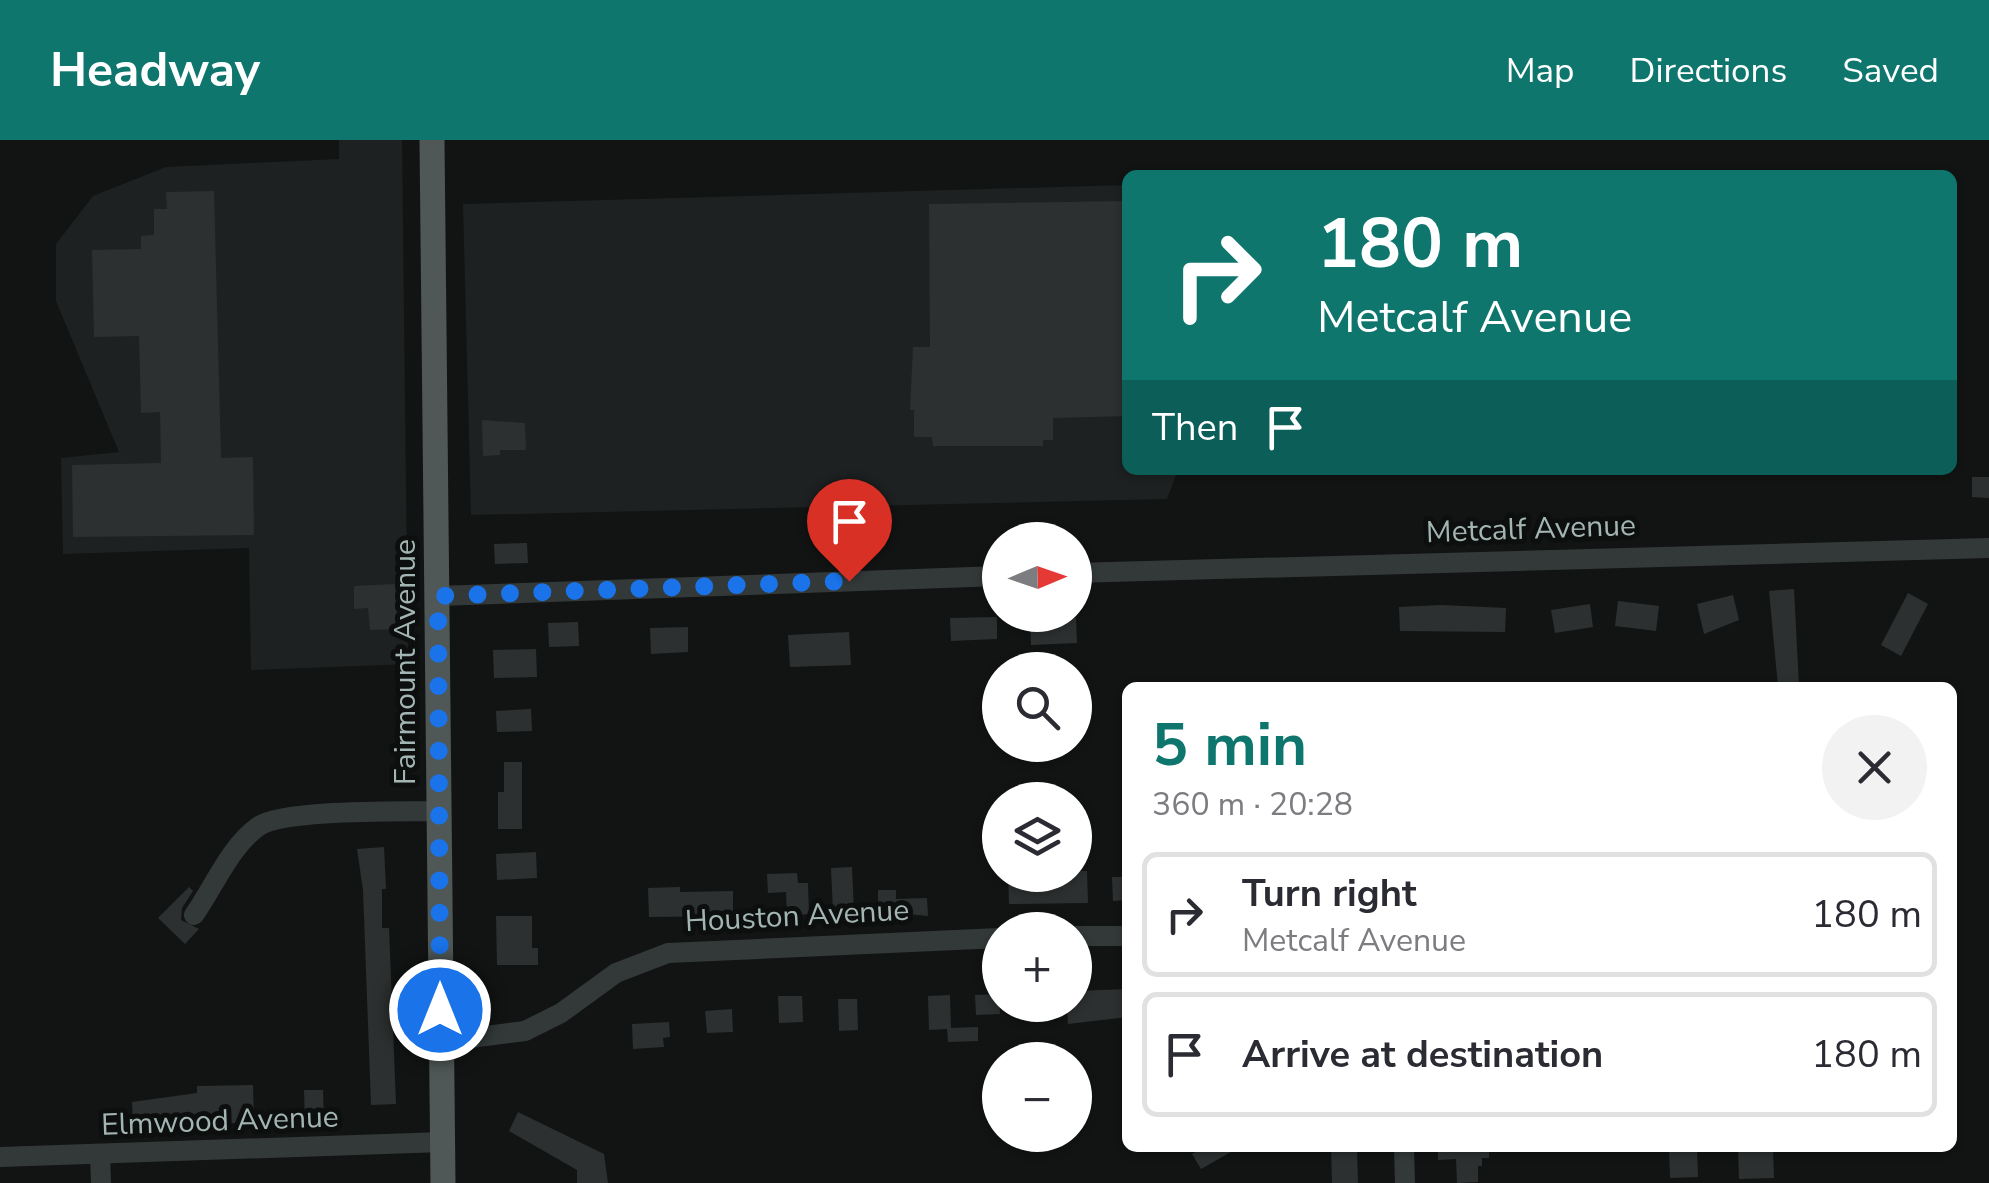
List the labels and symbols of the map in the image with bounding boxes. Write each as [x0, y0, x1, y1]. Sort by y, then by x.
pin [807, 479, 892, 582]
street label: Metcalf Avenue [1425, 505, 1637, 553]
north arrow [982, 522, 1092, 632]
street label: Fairmount Avenue [385, 539, 426, 785]
street label: Houston Avenue [684, 890, 910, 942]
position arrow [388, 958, 492, 1062]
street label: Elmwood Avenue [101, 1096, 339, 1146]

